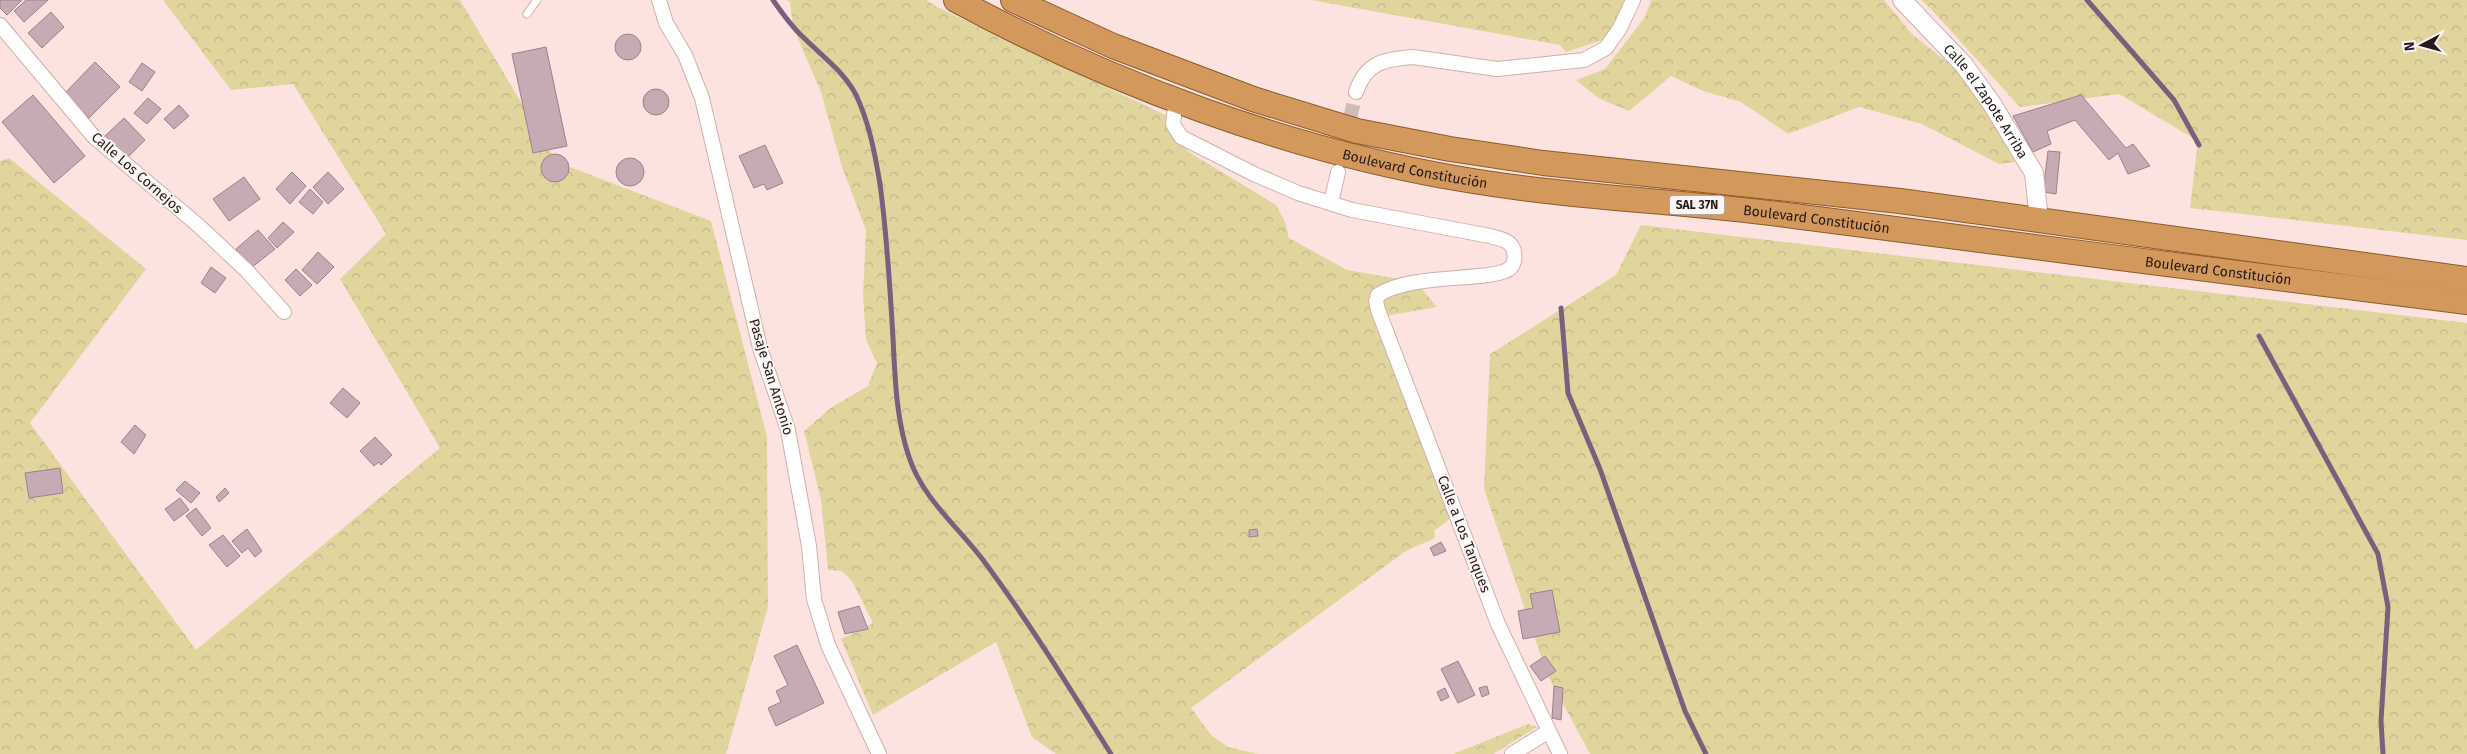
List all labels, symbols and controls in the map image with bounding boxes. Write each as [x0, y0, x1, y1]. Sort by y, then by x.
north arrow [2397, 20, 2447, 70]
street label: Calle el Zapote Arriba [1940, 40, 2032, 162]
text: N [2401, 41, 2419, 52]
street label: Calle Los Cornejos [88, 129, 186, 218]
street label: Boulevard Constitución [1341, 145, 1489, 192]
road number: SAL 37N [1670, 196, 1724, 214]
street label: Boulevard Constitución [1742, 201, 1891, 237]
street label: Boulevard Constitución [2144, 253, 2293, 288]
street label: Pasaje San Antonio [745, 317, 797, 437]
street label: Calle a Los Tanques [1434, 473, 1494, 595]

